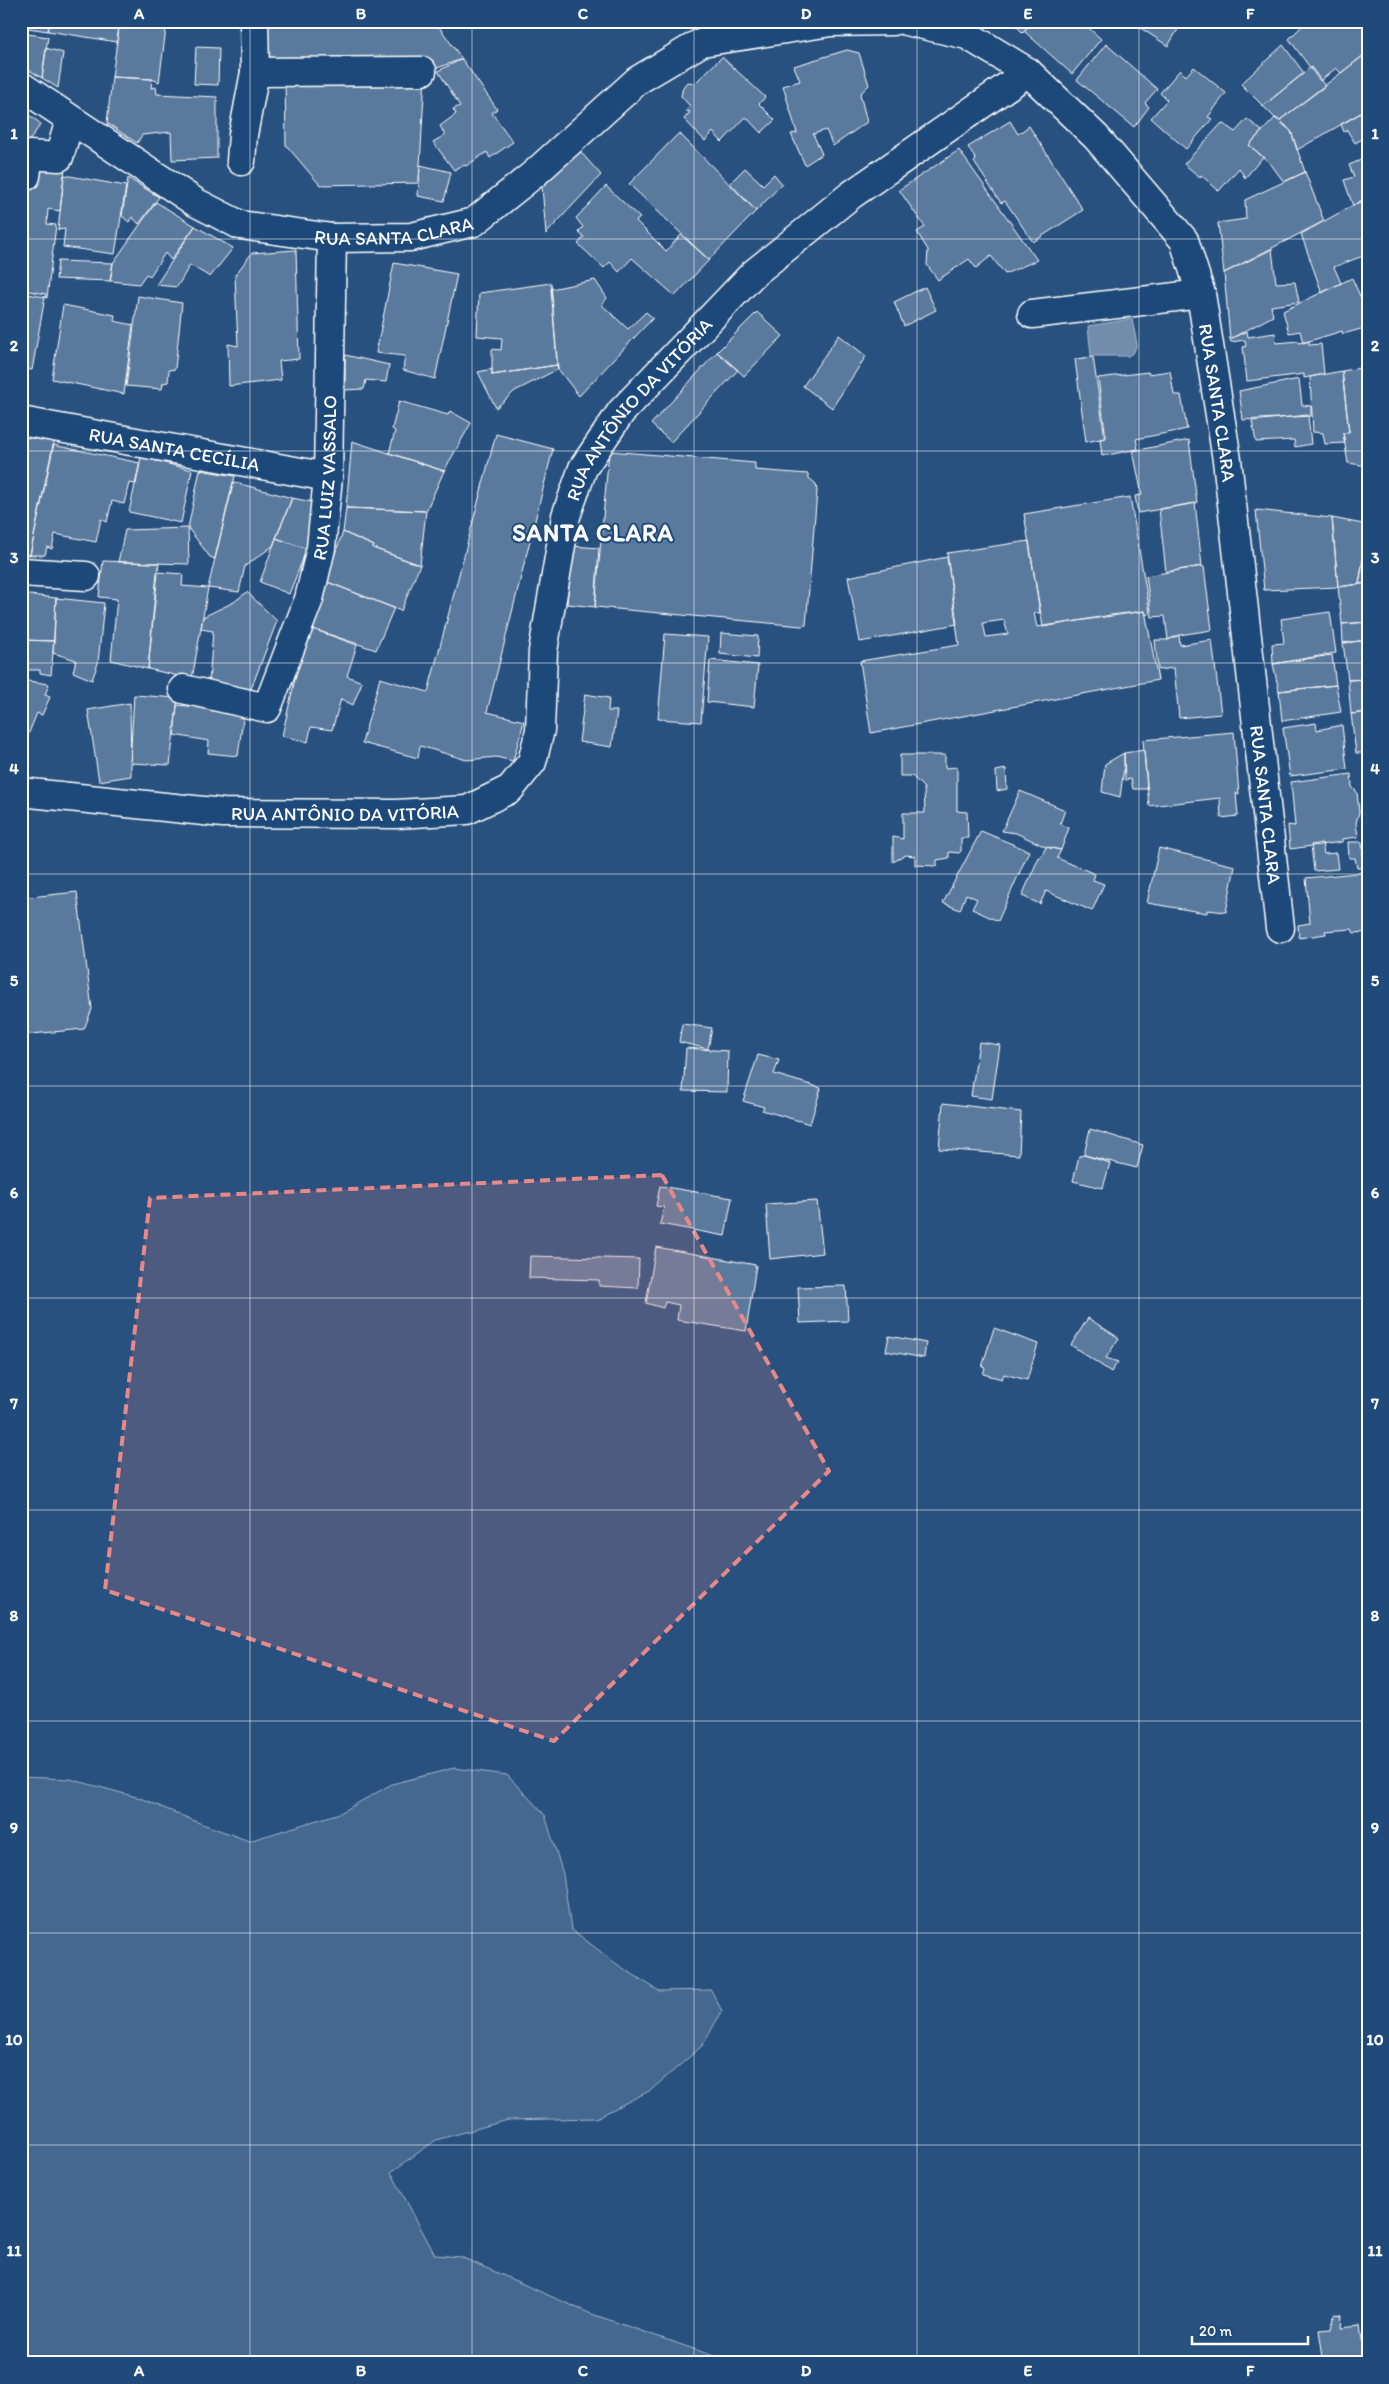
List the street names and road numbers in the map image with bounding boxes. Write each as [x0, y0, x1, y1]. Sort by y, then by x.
street label: RUA SANTA CLARA [313, 212, 475, 250]
street label: RUA ANTÔNIO DA VITÓRIA [561, 313, 717, 504]
street label: RUA SANTA CLARA [1194, 322, 1240, 483]
street label: RUA LUIZ VASSALO [308, 395, 341, 562]
street label: RUA SANTA CECÍLIA [87, 423, 262, 476]
street label: RUA SANTA CLARA [1245, 724, 1286, 886]
street label: RUA ANTÔNIO DA VITÓRIA [231, 799, 459, 826]

